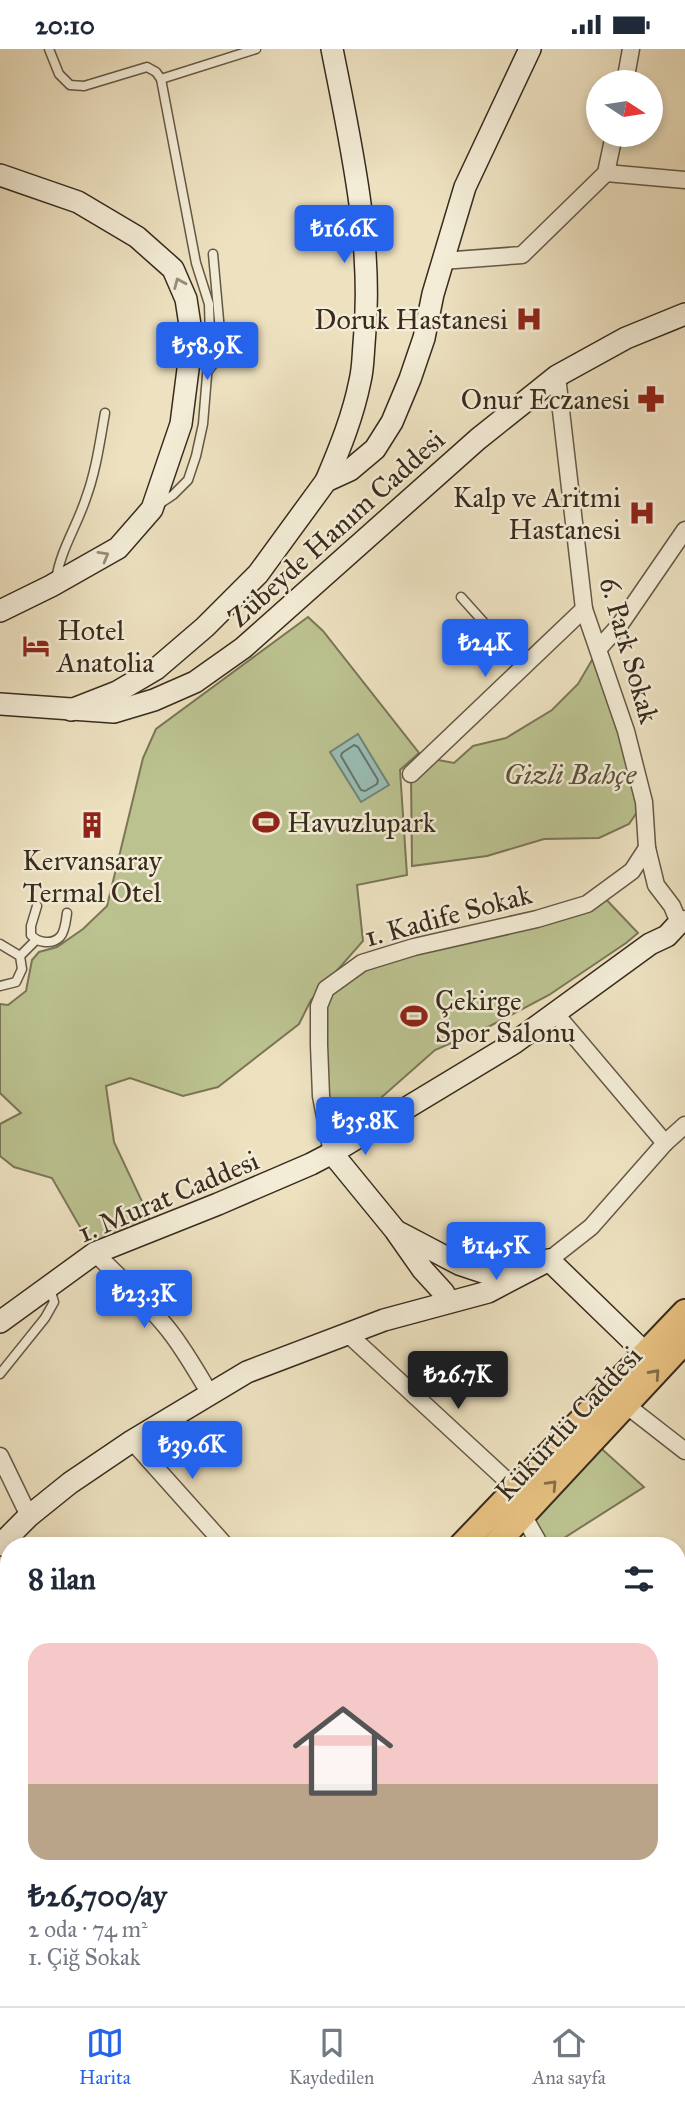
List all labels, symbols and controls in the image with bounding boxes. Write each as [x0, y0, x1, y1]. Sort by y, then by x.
text: 20:10 [35, 9, 95, 41]
north arrow [586, 70, 663, 147]
map controls [586, 70, 663, 147]
pin: ₺16.6K [287, 205, 401, 265]
text: ₺16.6K [311, 214, 377, 242]
one-way arrow [174, 278, 188, 290]
place label: Doruk Hastanesi [314, 302, 508, 337]
hospital icon: Doruk Hastanesi [514, 304, 544, 334]
pin: ₺58.9K [150, 323, 264, 382]
text: ₺58.9K [172, 331, 242, 359]
place label: Onur Eczanesi [461, 382, 630, 417]
pharmacy icon: Onur Eczanesi [636, 384, 666, 414]
street label: Zübeyde Hanım Caddesi [221, 422, 452, 635]
place label: Kalp ve Aritmi Hastanesi [453, 480, 621, 547]
hospital icon: Kalp ve Aritmi Hastanesi [627, 498, 657, 528]
one-way arrow [96, 551, 109, 564]
street label: 6. Park Sokak [592, 573, 667, 728]
place label: Hotel Anatolia [56, 613, 154, 680]
pin: ₺24K [444, 619, 526, 679]
text: ₺24K [458, 628, 512, 656]
hotel icon: Hotel Anatolia [21, 631, 51, 661]
park label: Gizli Bahçe [504, 757, 637, 792]
place label: Havuzlupark [287, 805, 436, 840]
sports icon: Havuzlupark [251, 807, 281, 837]
building icon: Kervansaray Termal Otel [77, 810, 107, 840]
place label: Kervansaray Termal Otel [22, 843, 163, 910]
street label: 1. Kadife Sokak [361, 876, 535, 955]
place label: Çekirge Spor Salonu [435, 983, 576, 1050]
sports icon: Çekirge Spor Salonu [399, 1001, 429, 1031]
pin: ₺35.8K [308, 1097, 422, 1157]
text: ₺35.8K [332, 1106, 398, 1134]
street label: 1. Murat Caddesi [72, 1142, 264, 1250]
pin: ₺14.5K [439, 1223, 553, 1282]
text: ₺14.5K [462, 1231, 530, 1259]
pin: ₺23.3K [87, 1271, 201, 1330]
text: ₺23.3K [112, 1279, 176, 1307]
street label: Kükürtlü Caddesi [488, 1338, 649, 1508]
pin: ₺26.7K [401, 1351, 515, 1411]
text: ₺26.7K [424, 1360, 492, 1388]
one-way arrow [647, 1369, 659, 1382]
pin: ₺39.6K [135, 1421, 249, 1481]
text: ₺39.6K [158, 1430, 226, 1458]
one-way arrow [543, 1480, 556, 1493]
icon: filters [620, 1560, 658, 1598]
text: 8 ilan [28, 1561, 96, 1597]
icon: home [280, 1688, 406, 1814]
text: ₺26,700/ay [28, 1878, 167, 1914]
text: 2 oda · 74 m² [28, 1915, 148, 1943]
text: 1. Çiğ Sokak [28, 1943, 140, 1971]
tab: Harita [79, 2024, 131, 2089]
tab: Kaydedilen [289, 2024, 374, 2089]
tab: Ana sayfa [533, 2024, 606, 2089]

